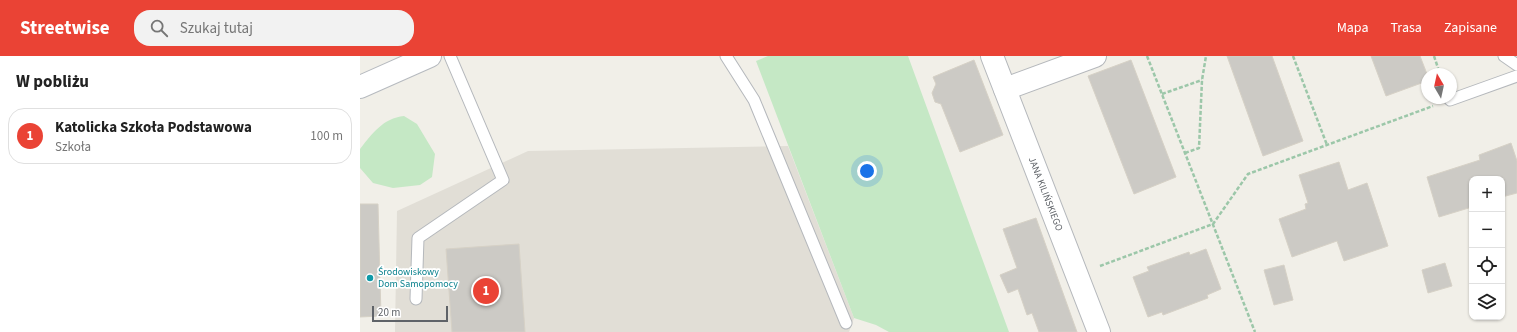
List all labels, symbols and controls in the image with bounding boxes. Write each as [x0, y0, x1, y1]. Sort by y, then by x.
search box [134, 10, 414, 46]
text: Streetwise [20, 15, 110, 42]
icon: search [148, 17, 170, 39]
text: Szukaj tutaj [180, 18, 253, 39]
text: Mapa [1337, 18, 1369, 38]
text: Trasa [1391, 18, 1422, 38]
text: Zapisane [1444, 18, 1497, 38]
north arrow [1421, 68, 1457, 104]
text: W pobliżu [16, 70, 89, 94]
text: Katolicka Szkoła Podstawowa [55, 117, 252, 138]
text: 1 [27, 127, 33, 145]
text: 100 m [310, 127, 343, 145]
text: Szkoła [55, 138, 91, 156]
street label: JANA KILIŃSKIEGO [1025, 155, 1066, 233]
your location [857, 161, 877, 181]
map controls [1469, 176, 1505, 320]
button: + [1469, 176, 1505, 212]
button: − [1469, 212, 1505, 248]
button: locate [1469, 248, 1505, 284]
place label: Środowiskowy Dom Samopomocy [378, 265, 458, 291]
marker: Środowiskowy Dom Samopomocy [365, 273, 375, 283]
pin: 1 [473, 276, 499, 306]
button: layers [1469, 284, 1505, 320]
scale bar [372, 304, 448, 323]
text: 20 m [378, 305, 400, 320]

